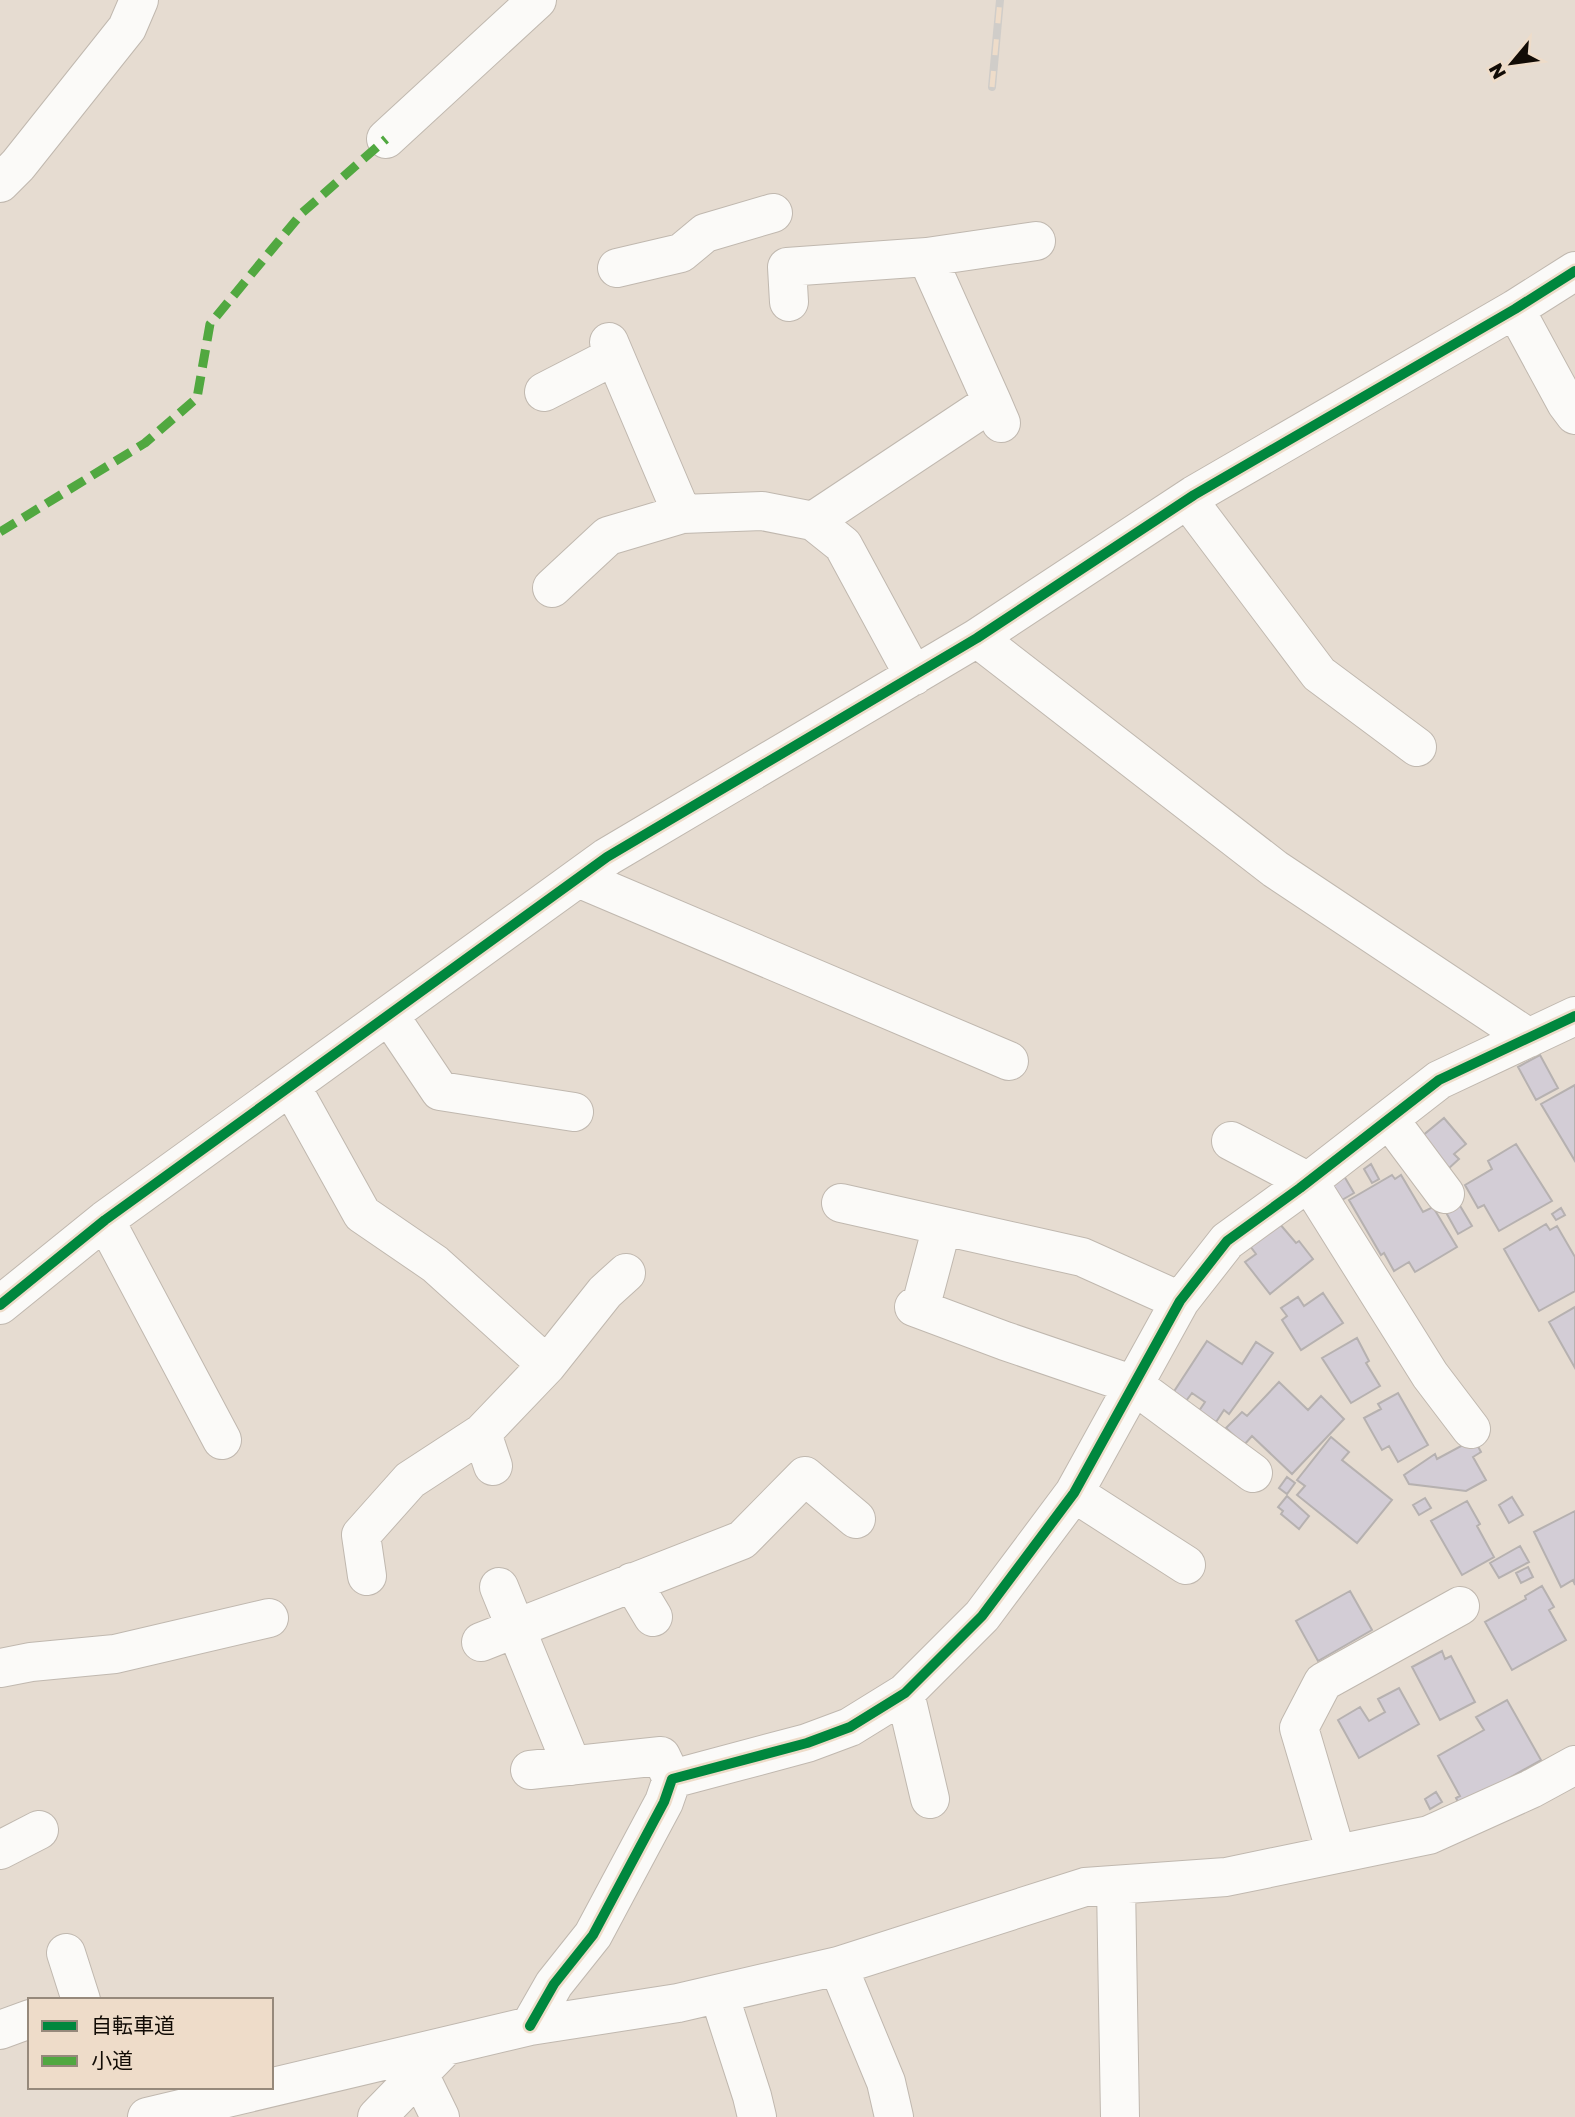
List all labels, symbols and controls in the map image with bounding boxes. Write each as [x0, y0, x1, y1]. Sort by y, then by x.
north arrow [1477, 28, 1547, 98]
text: N [1483, 60, 1510, 83]
legend [28, 1998, 273, 2089]
text: 自転車道 [91, 2012, 175, 2038]
text: 小道 [91, 2047, 133, 2073]

